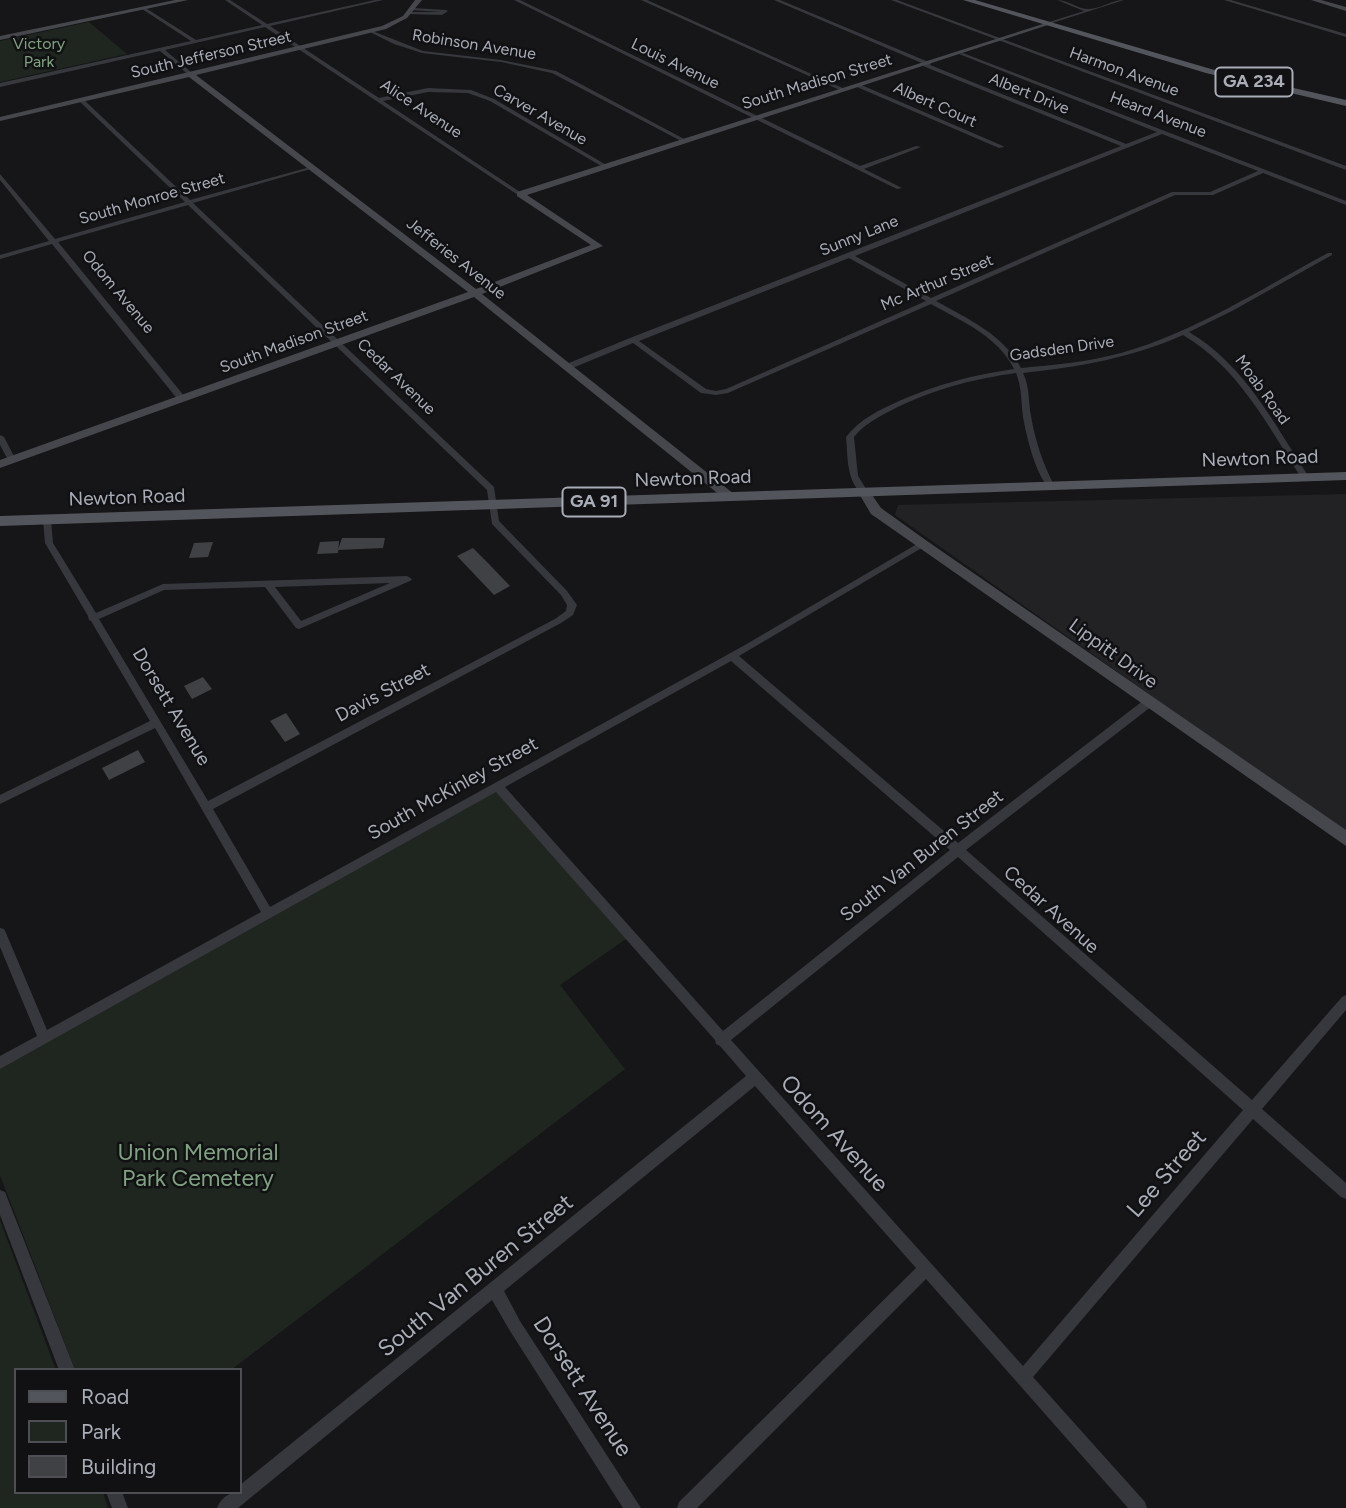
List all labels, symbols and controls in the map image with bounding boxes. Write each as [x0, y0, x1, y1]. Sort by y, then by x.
street label: Robinson Avenue [411, 26, 537, 64]
street label: South Jefferson Street [129, 27, 293, 83]
park label: Victory Park [13, 34, 65, 72]
street label: Louis Avenue [628, 34, 722, 94]
street label: Harmon Avenue [1066, 43, 1182, 101]
street label: South Madison Street [740, 50, 894, 114]
road number: GA 234 [1216, 68, 1292, 96]
street label: Albert Drive [986, 69, 1072, 119]
street label: Alice Avenue [377, 75, 465, 143]
street label: Albert Court [890, 78, 980, 132]
street label: Carver Avenue [490, 80, 590, 150]
street label: Heard Avenue [1107, 88, 1209, 142]
street label: South Monroe Street [77, 169, 227, 229]
street label: Sunny Lane [817, 212, 901, 260]
street label: Jefferies Avenue [402, 214, 510, 304]
street label: Odom Avenue [78, 246, 158, 338]
street label: Mc Arthur Street [878, 251, 996, 315]
street label: South Madison Street [217, 306, 371, 378]
street label: Gadsden Drive [1009, 332, 1115, 366]
street label: Cedar Avenue [353, 335, 439, 419]
street label: Moab Road [1230, 352, 1294, 428]
street label: Newton Road [1201, 446, 1319, 472]
street label: Newton Road [634, 466, 752, 492]
street label: Newton Road [68, 485, 186, 511]
road number: GA 91 [562, 488, 626, 516]
street label: Lippitt Drive [1064, 614, 1162, 694]
street label: Dorsett Avenue [127, 644, 215, 770]
street label: Davis Street [332, 659, 434, 727]
street label: South McKinley Street [364, 733, 542, 845]
street label: South Van Buren Street [836, 785, 1008, 927]
street label: Cedar Avenue [999, 861, 1103, 959]
street label: Odom Avenue [774, 1070, 894, 1198]
street label: Lee Street [1121, 1125, 1213, 1223]
park label: Union Memorial Park Cemetery [117, 1139, 279, 1193]
street label: South Van Buren Street [373, 1189, 579, 1363]
street label: Dorsett Avenue [527, 1312, 637, 1462]
legend [14, 1368, 242, 1494]
text: Road [81, 1384, 129, 1409]
text: Park [81, 1419, 121, 1444]
text: Building [81, 1454, 156, 1479]

